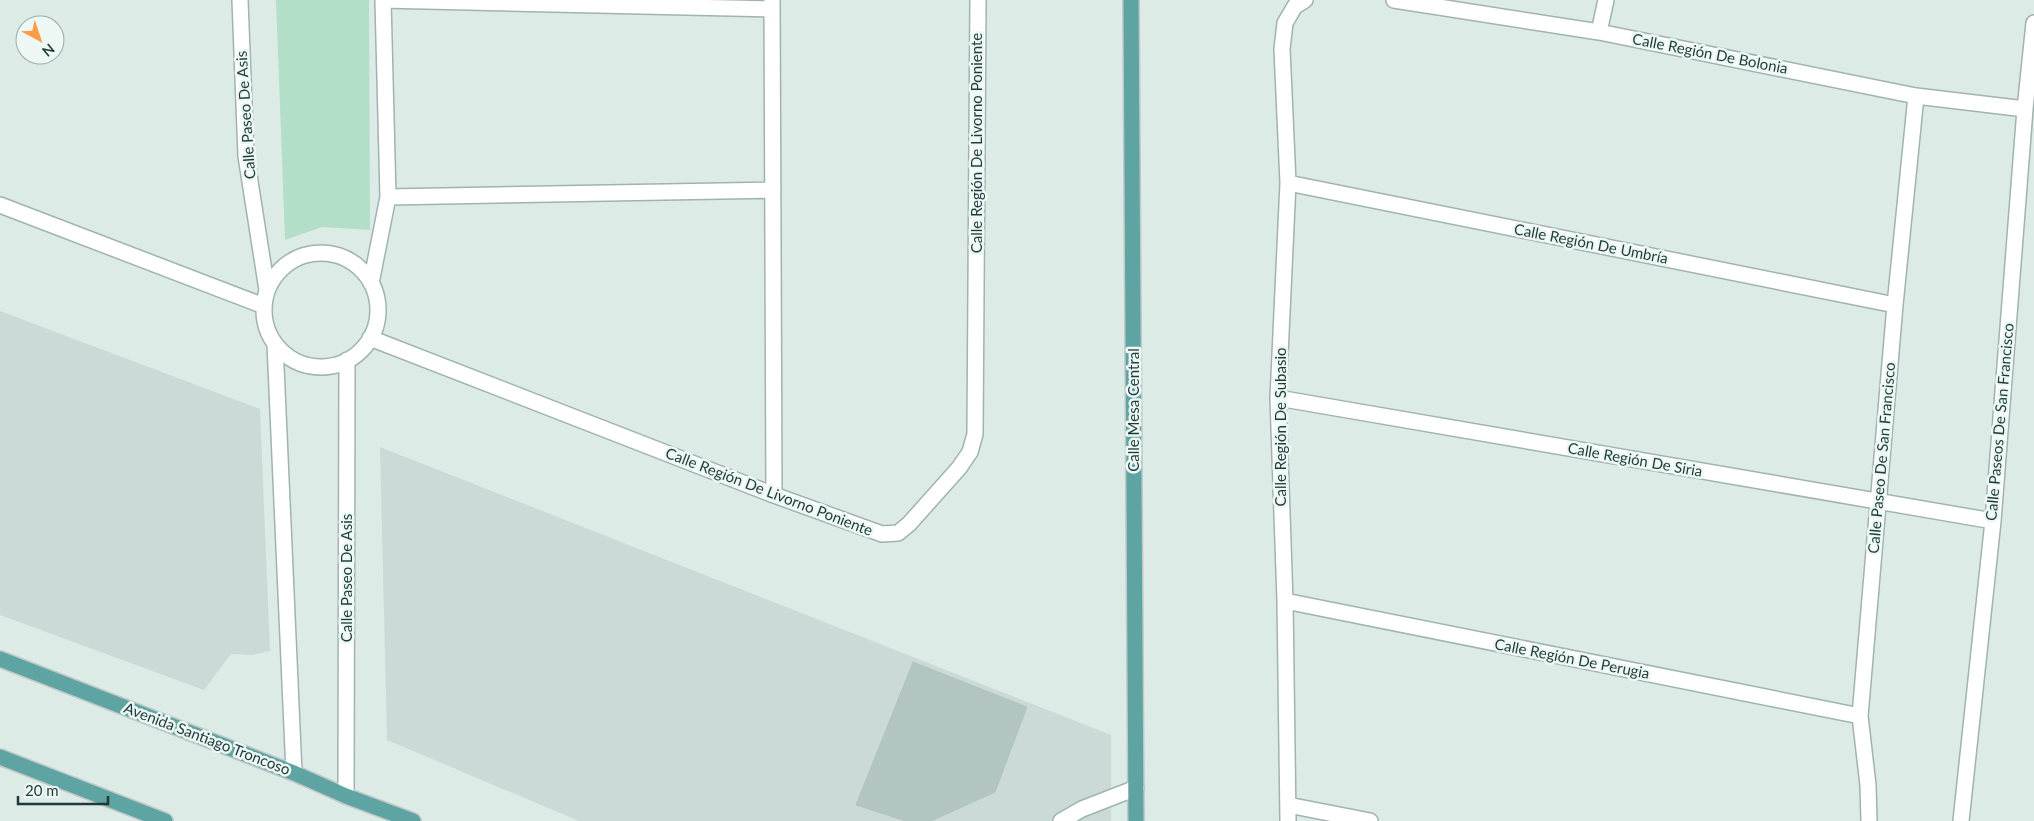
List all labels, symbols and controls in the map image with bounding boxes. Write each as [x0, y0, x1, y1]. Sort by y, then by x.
north arrow [15, 15, 65, 65]
street label: Calle Región De Bolonia [1631, 29, 1789, 77]
street label: Calle Región De Livorno Poniente [967, 33, 985, 253]
text: N [39, 40, 58, 60]
street label: Calle Paseo De Asis [232, 50, 258, 180]
street label: Calle Región De Umbría [1513, 219, 1670, 267]
street label: Calle Paseos De San Francisco [1981, 322, 2017, 521]
street label: Calle Región De Subasio [1271, 347, 1289, 507]
street label: Calle Mesa Central [1124, 348, 1142, 472]
street label: Calle Paseo De San Francisco [1864, 362, 1898, 554]
street label: Calle Región De Siria [1566, 438, 1704, 480]
street label: Calle Región De Livorno Poniente [663, 443, 876, 539]
street label: Calle Paseo De Asis [337, 514, 355, 642]
street label: Calle Región De Perugia [1493, 634, 1651, 682]
street label: Avenida Santiago Troncoso [122, 698, 293, 778]
scale bar [18, 774, 108, 806]
text: 20 m [25, 781, 59, 799]

